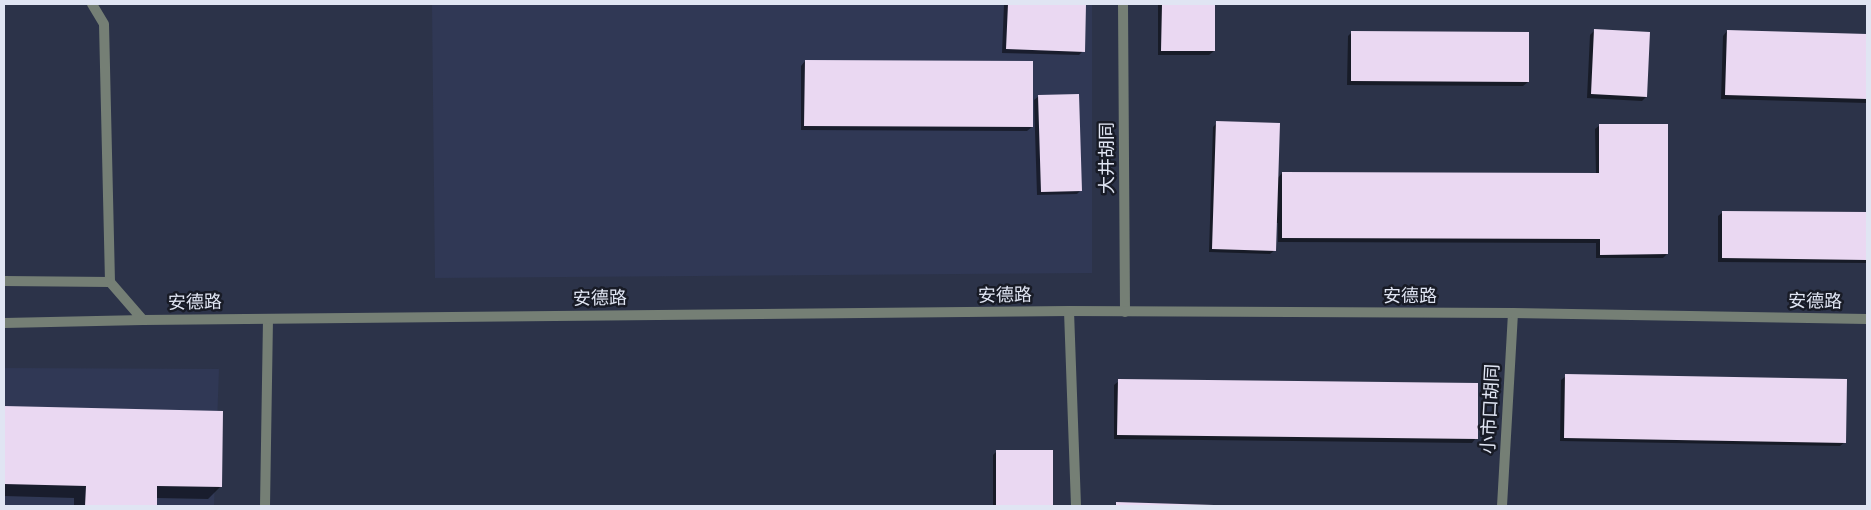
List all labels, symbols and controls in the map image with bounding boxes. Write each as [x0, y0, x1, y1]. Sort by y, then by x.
street label: 大井胡同 [1097, 122, 1119, 194]
street label: 安德路 [978, 285, 1032, 307]
street label: 安德路 [1383, 286, 1437, 308]
street label: 安德路 [573, 288, 627, 310]
street label: 安德路 [1788, 291, 1842, 313]
street label: 安德路 [168, 292, 222, 314]
street label: 小市口胡同 [1478, 363, 1504, 455]

